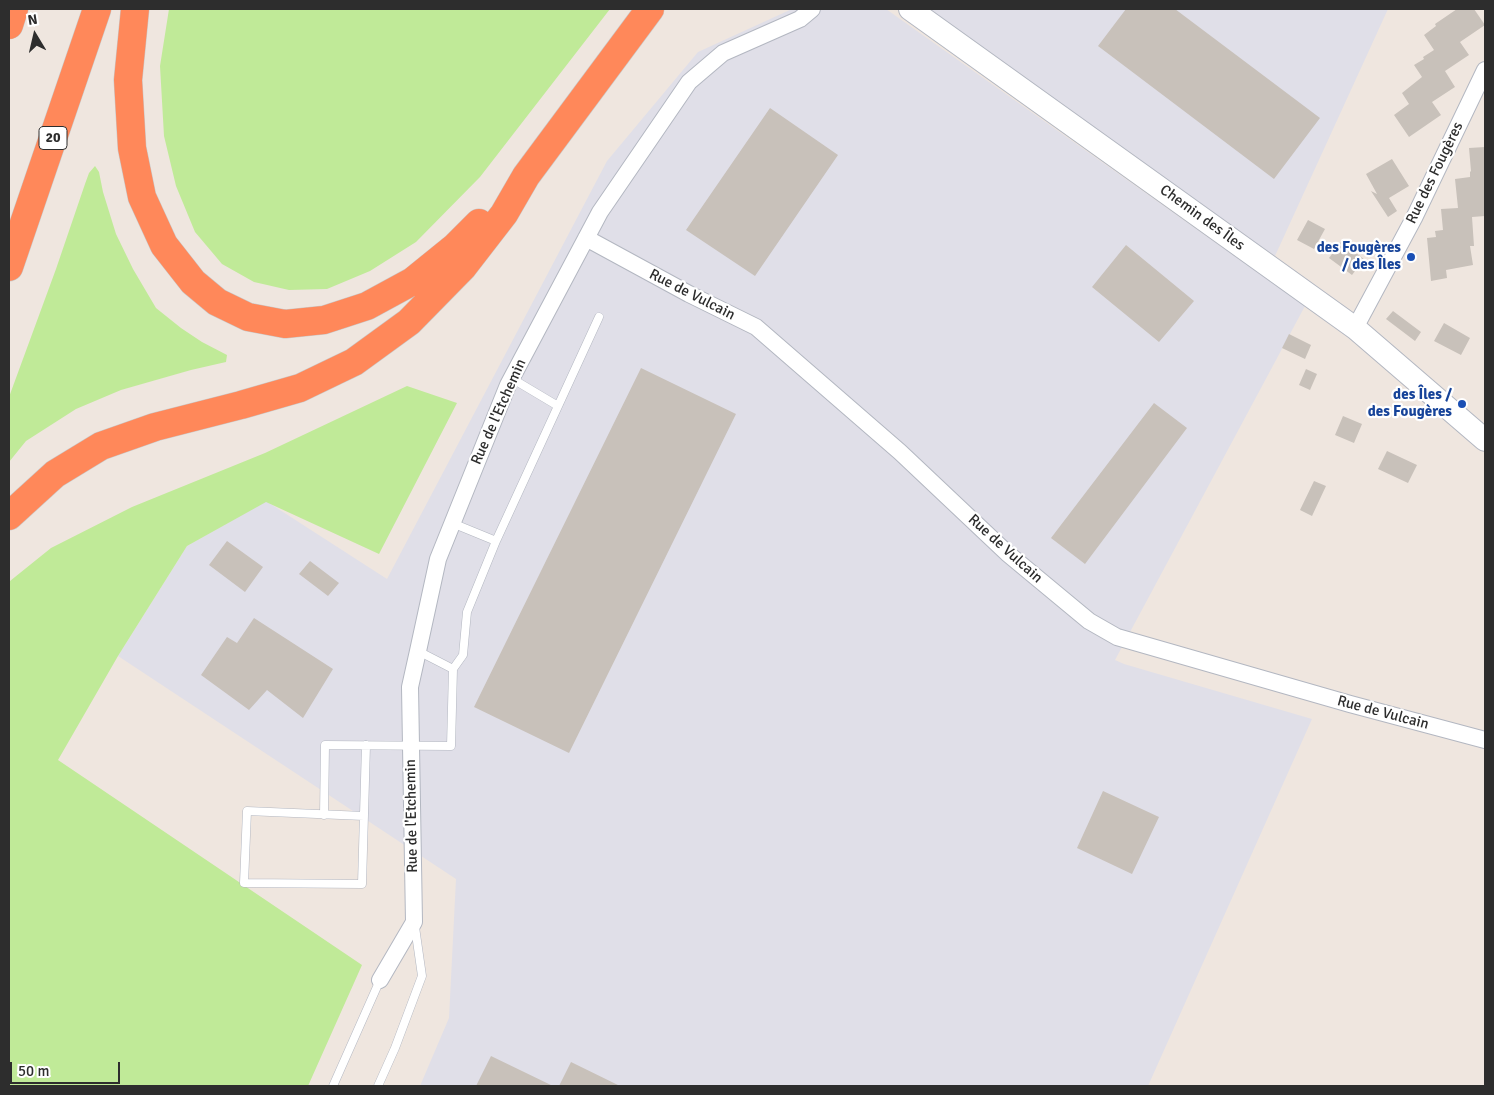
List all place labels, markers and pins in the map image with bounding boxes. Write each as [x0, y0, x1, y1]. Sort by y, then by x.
place label: des Fougères / des Îles [1317, 239, 1401, 274]
marker: des Fougères / des Îles [1405, 251, 1417, 263]
place label: des Îles / des Fougères [1368, 386, 1452, 421]
marker: des Îles / des Fougères [1456, 398, 1468, 410]

